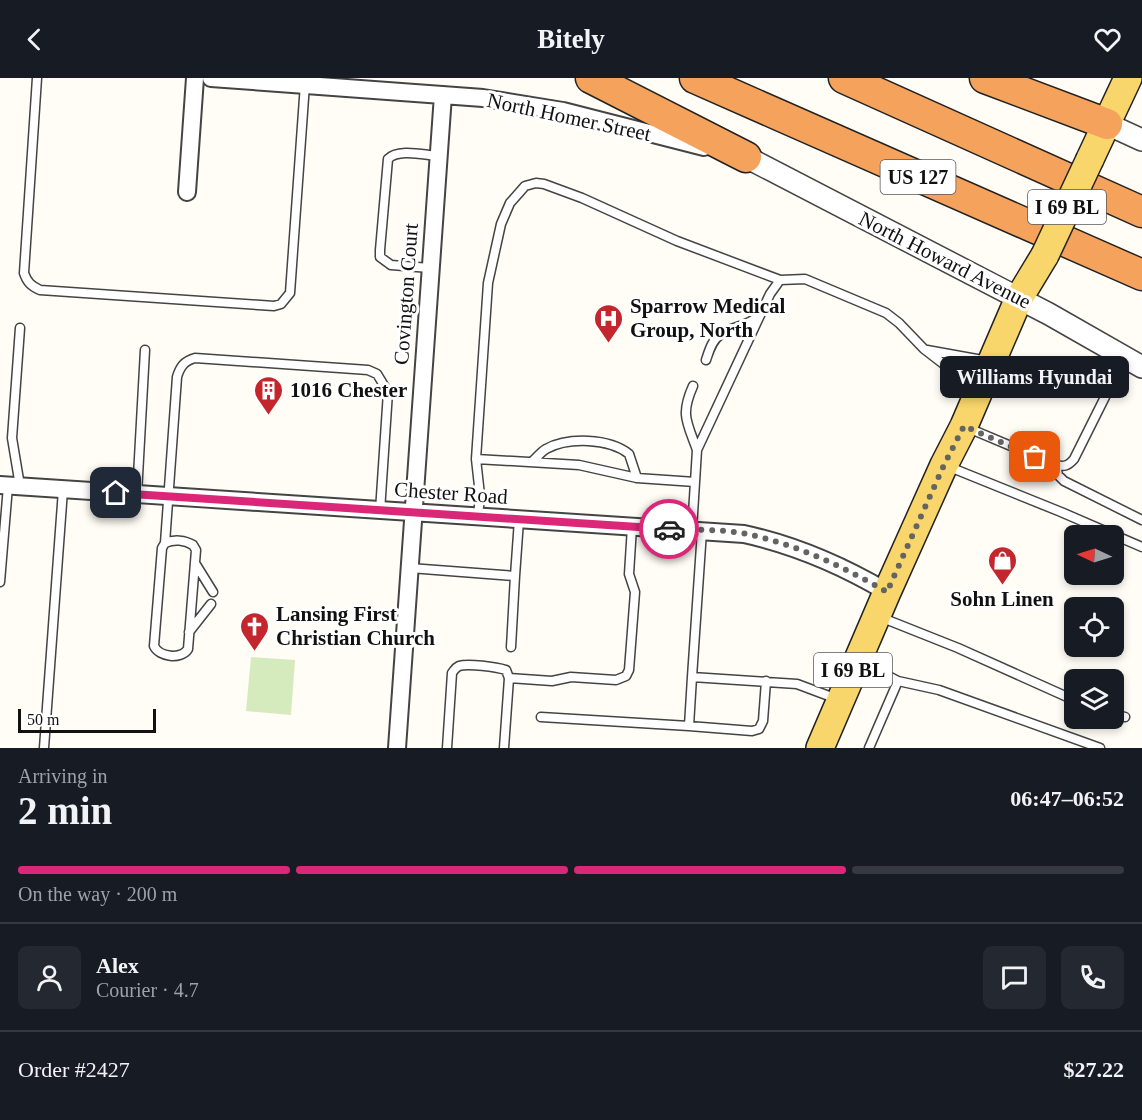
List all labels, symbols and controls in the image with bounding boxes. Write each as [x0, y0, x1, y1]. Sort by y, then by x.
icon: back [18, 23, 51, 56]
icon: heart [1091, 23, 1124, 56]
text: Bitely [537, 24, 605, 54]
street label: North Homer Street [485, 88, 653, 146]
road number: US 127 [880, 160, 956, 194]
road number: I 69 BL [1028, 190, 1106, 224]
street label: North Howard Avenue [855, 206, 1035, 314]
street label: Covington Court [389, 222, 423, 366]
place label: Sparrow Medical Group, North [630, 294, 786, 342]
hospital icon: Sparrow Medical Group, North [593, 302, 625, 344]
callout: Williams Hyundai [940, 355, 1130, 397]
text: Williams Hyundai [957, 366, 1112, 388]
building icon: 1016 Chester [253, 374, 285, 416]
place label: 1016 Chester [290, 378, 407, 402]
pin [1009, 431, 1060, 482]
icon: bag [1018, 440, 1051, 473]
pin [90, 467, 141, 518]
icon: home [99, 476, 132, 509]
street label: Chester Road [393, 477, 509, 509]
courier [639, 499, 699, 559]
icon: car [653, 513, 686, 546]
north arrow [1064, 525, 1124, 585]
map controls [1064, 525, 1124, 729]
shop icon: Sohn Linen [986, 544, 1018, 586]
place label: Sohn Linen [950, 587, 1054, 611]
button: locate [1064, 597, 1124, 657]
place label: Lansing First Christian Church [276, 602, 435, 650]
church icon: Lansing First Christian Church [239, 610, 271, 652]
road number: I 69 BL [814, 653, 892, 687]
button: layers [1064, 669, 1124, 729]
scale bar [18, 706, 156, 734]
text: 50 m [27, 711, 59, 728]
text: Arriving in [18, 765, 107, 787]
text: 06:47–06:52 [1010, 786, 1124, 811]
text: 2 min [18, 789, 112, 832]
text: On the way · 200 m [18, 883, 177, 905]
button: person [18, 946, 81, 1009]
button: chat [983, 946, 1046, 1009]
button: phone [1061, 946, 1124, 1009]
text: Alex [96, 953, 139, 978]
text: Courier · 4.7 [96, 979, 199, 1001]
text: Order #2427 [18, 1057, 130, 1082]
text: $27.22 [1064, 1057, 1124, 1082]

